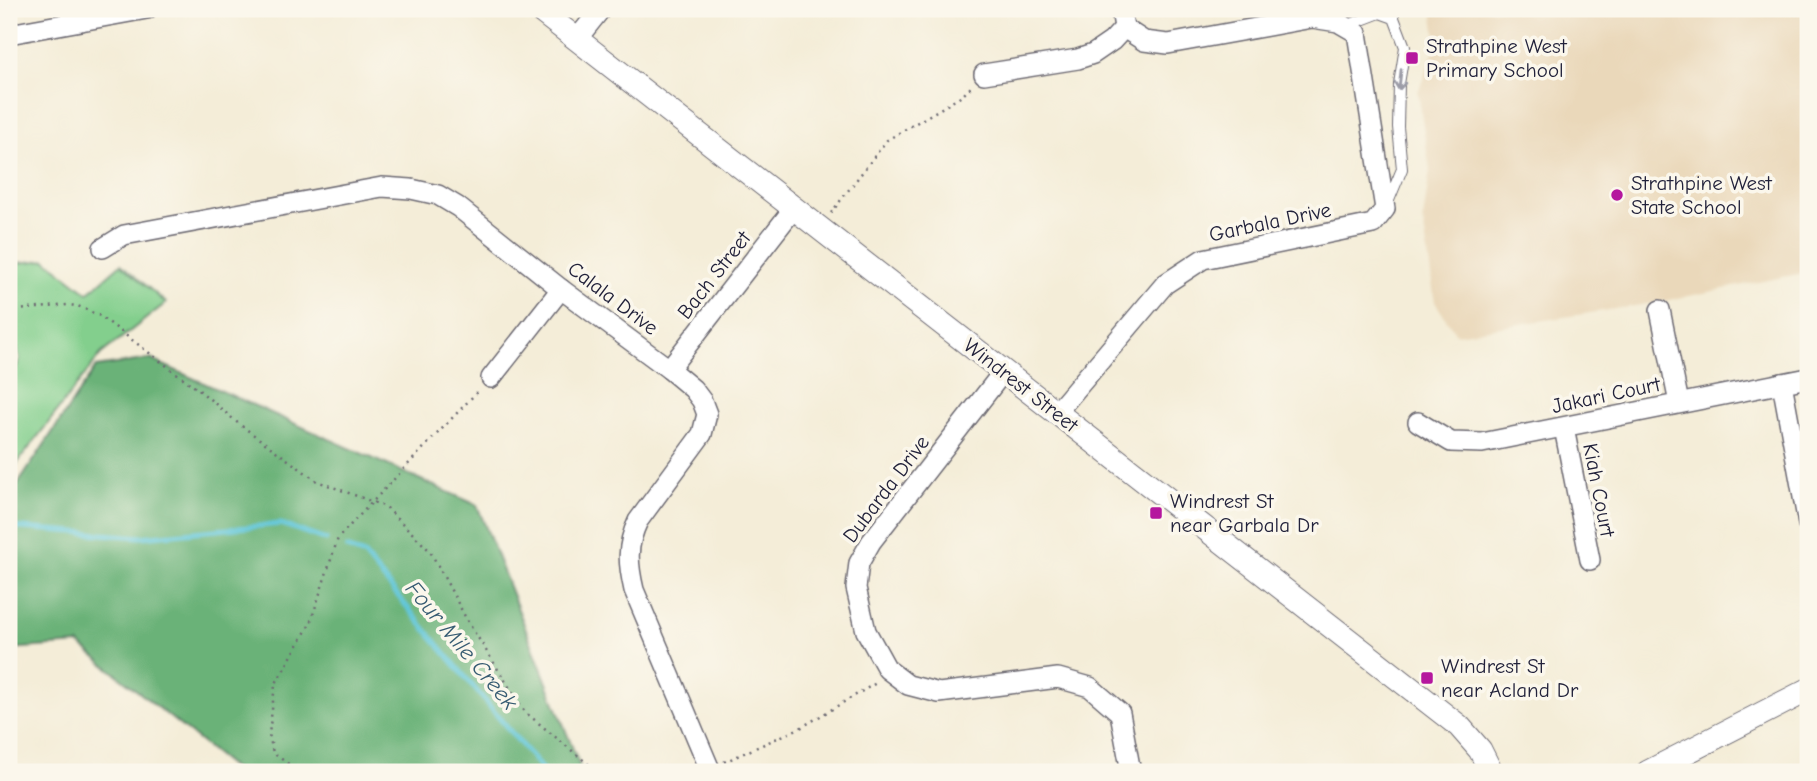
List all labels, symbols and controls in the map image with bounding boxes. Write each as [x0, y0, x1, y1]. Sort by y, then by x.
place label: Strathpine West Primary School [1426, 34, 1568, 82]
marker: Strathpine West Primary School [1404, 50, 1420, 66]
one-way arrow [1393, 69, 1406, 91]
place label: Strathpine West State School [1631, 171, 1773, 219]
marker: Strathpine West State School [1609, 187, 1625, 203]
street label: Garbala Drive [1207, 197, 1333, 247]
street label: Bach Street [672, 226, 756, 324]
street label: Calala Drive [563, 256, 663, 340]
street label: Windrest Street [959, 333, 1084, 438]
street label: Jakari Court [1550, 372, 1663, 418]
street label: Dubarda Drive [838, 431, 934, 547]
street label: Kiah Court [1578, 441, 1620, 540]
place label: Windrest St near Garbala Dr [1170, 489, 1319, 537]
marker: Windrest St near Garbala Dr [1148, 505, 1164, 521]
water label: Four Mile Creek [400, 575, 524, 716]
place label: Windrest St near Acland Dr [1441, 654, 1579, 702]
marker: Windrest St near Acland Dr [1419, 670, 1435, 686]

